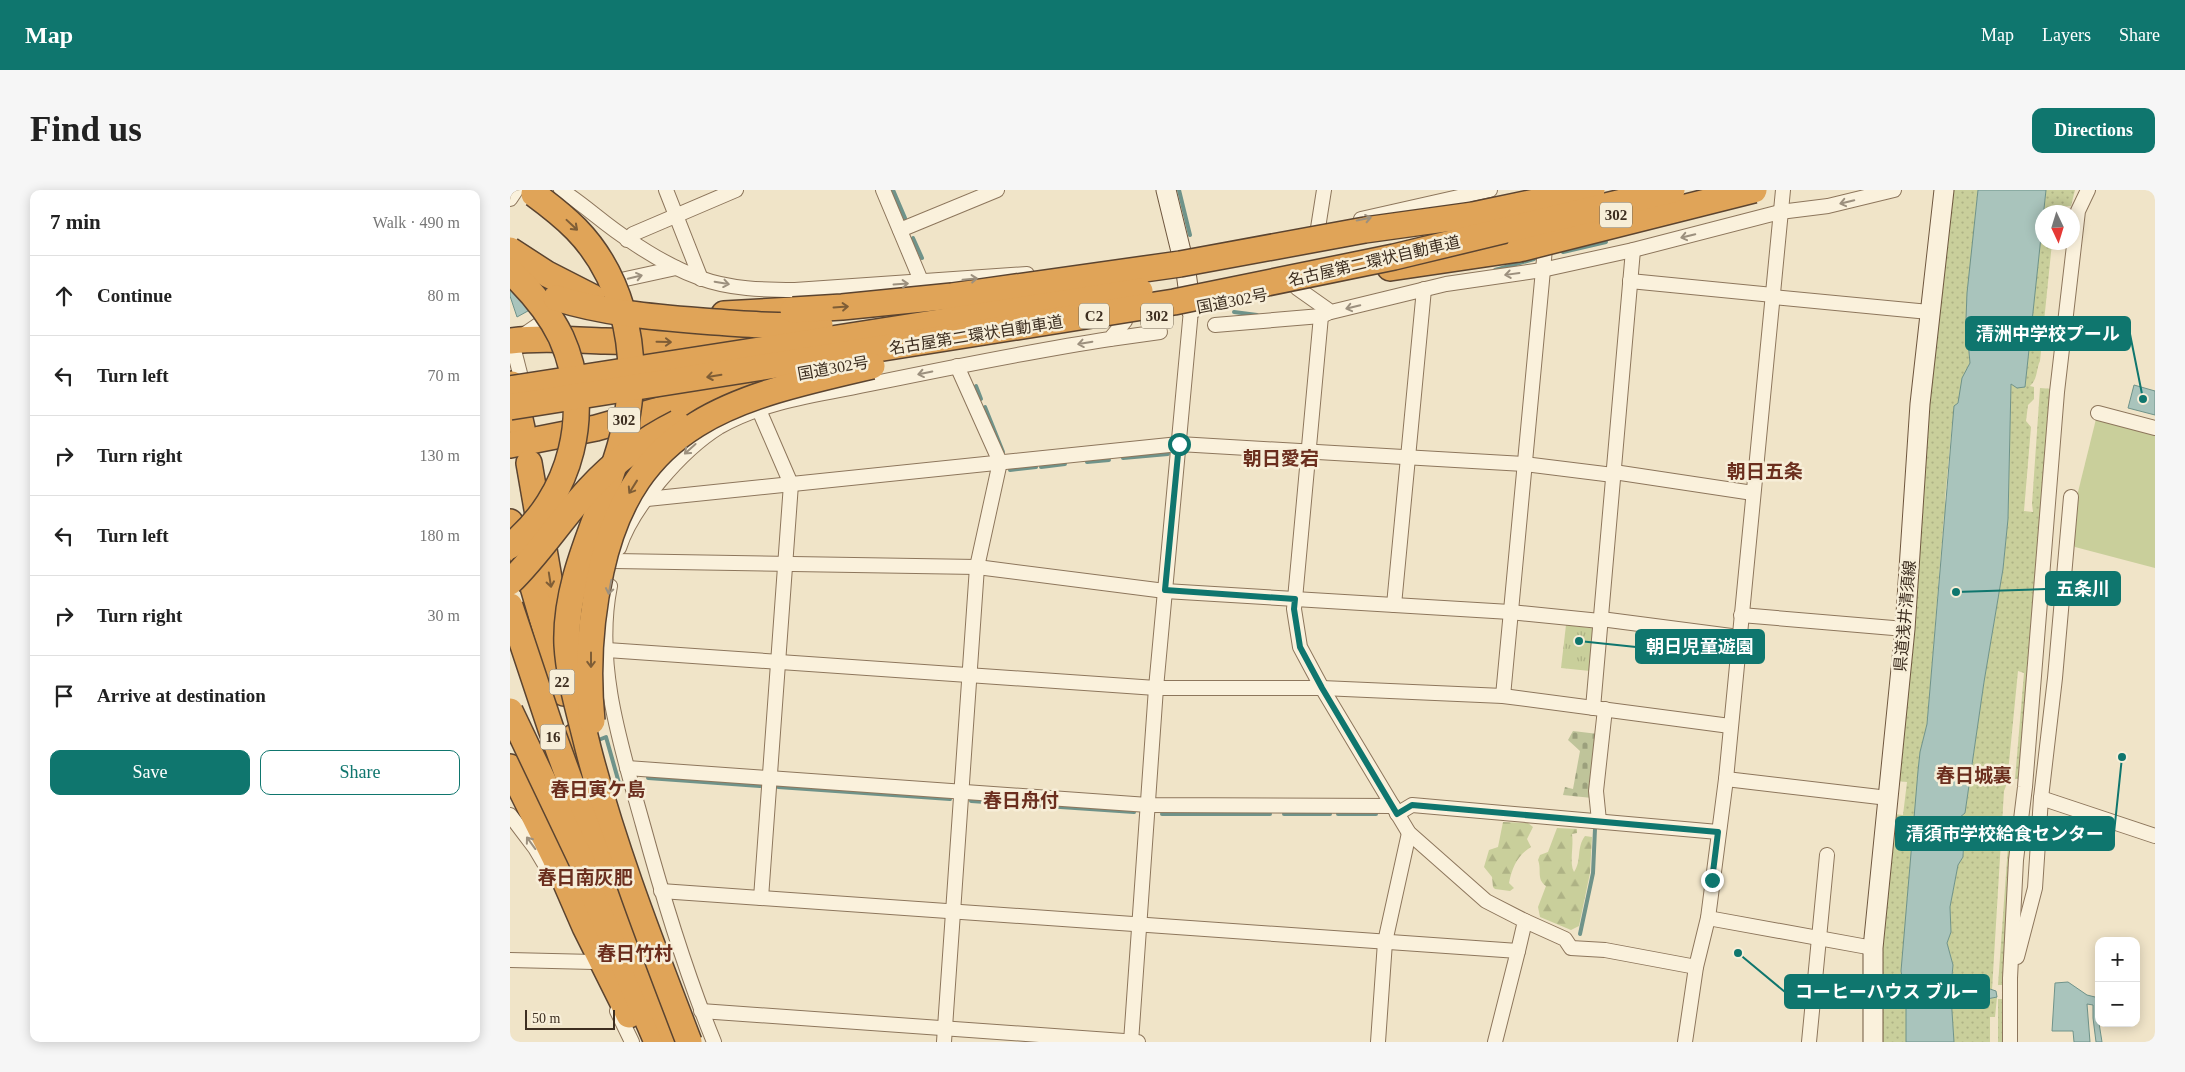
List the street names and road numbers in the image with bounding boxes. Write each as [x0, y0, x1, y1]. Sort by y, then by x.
road number: 302 [1600, 202, 1632, 228]
street label: 名古屋第二環状自動車道 [1286, 233, 1462, 289]
street label: 国道302号 [1195, 286, 1269, 316]
road number: C2 [1079, 304, 1109, 328]
road number: 302 [1141, 304, 1173, 328]
street label: 名古屋第二環状自動車道 [888, 313, 1064, 357]
street label: 国道302号 [796, 353, 870, 383]
road number: 302 [608, 408, 640, 432]
street label: 県道浅井清須線 [1892, 559, 1918, 673]
road number: 22 [550, 670, 574, 694]
road number: 16 [540, 724, 566, 750]

